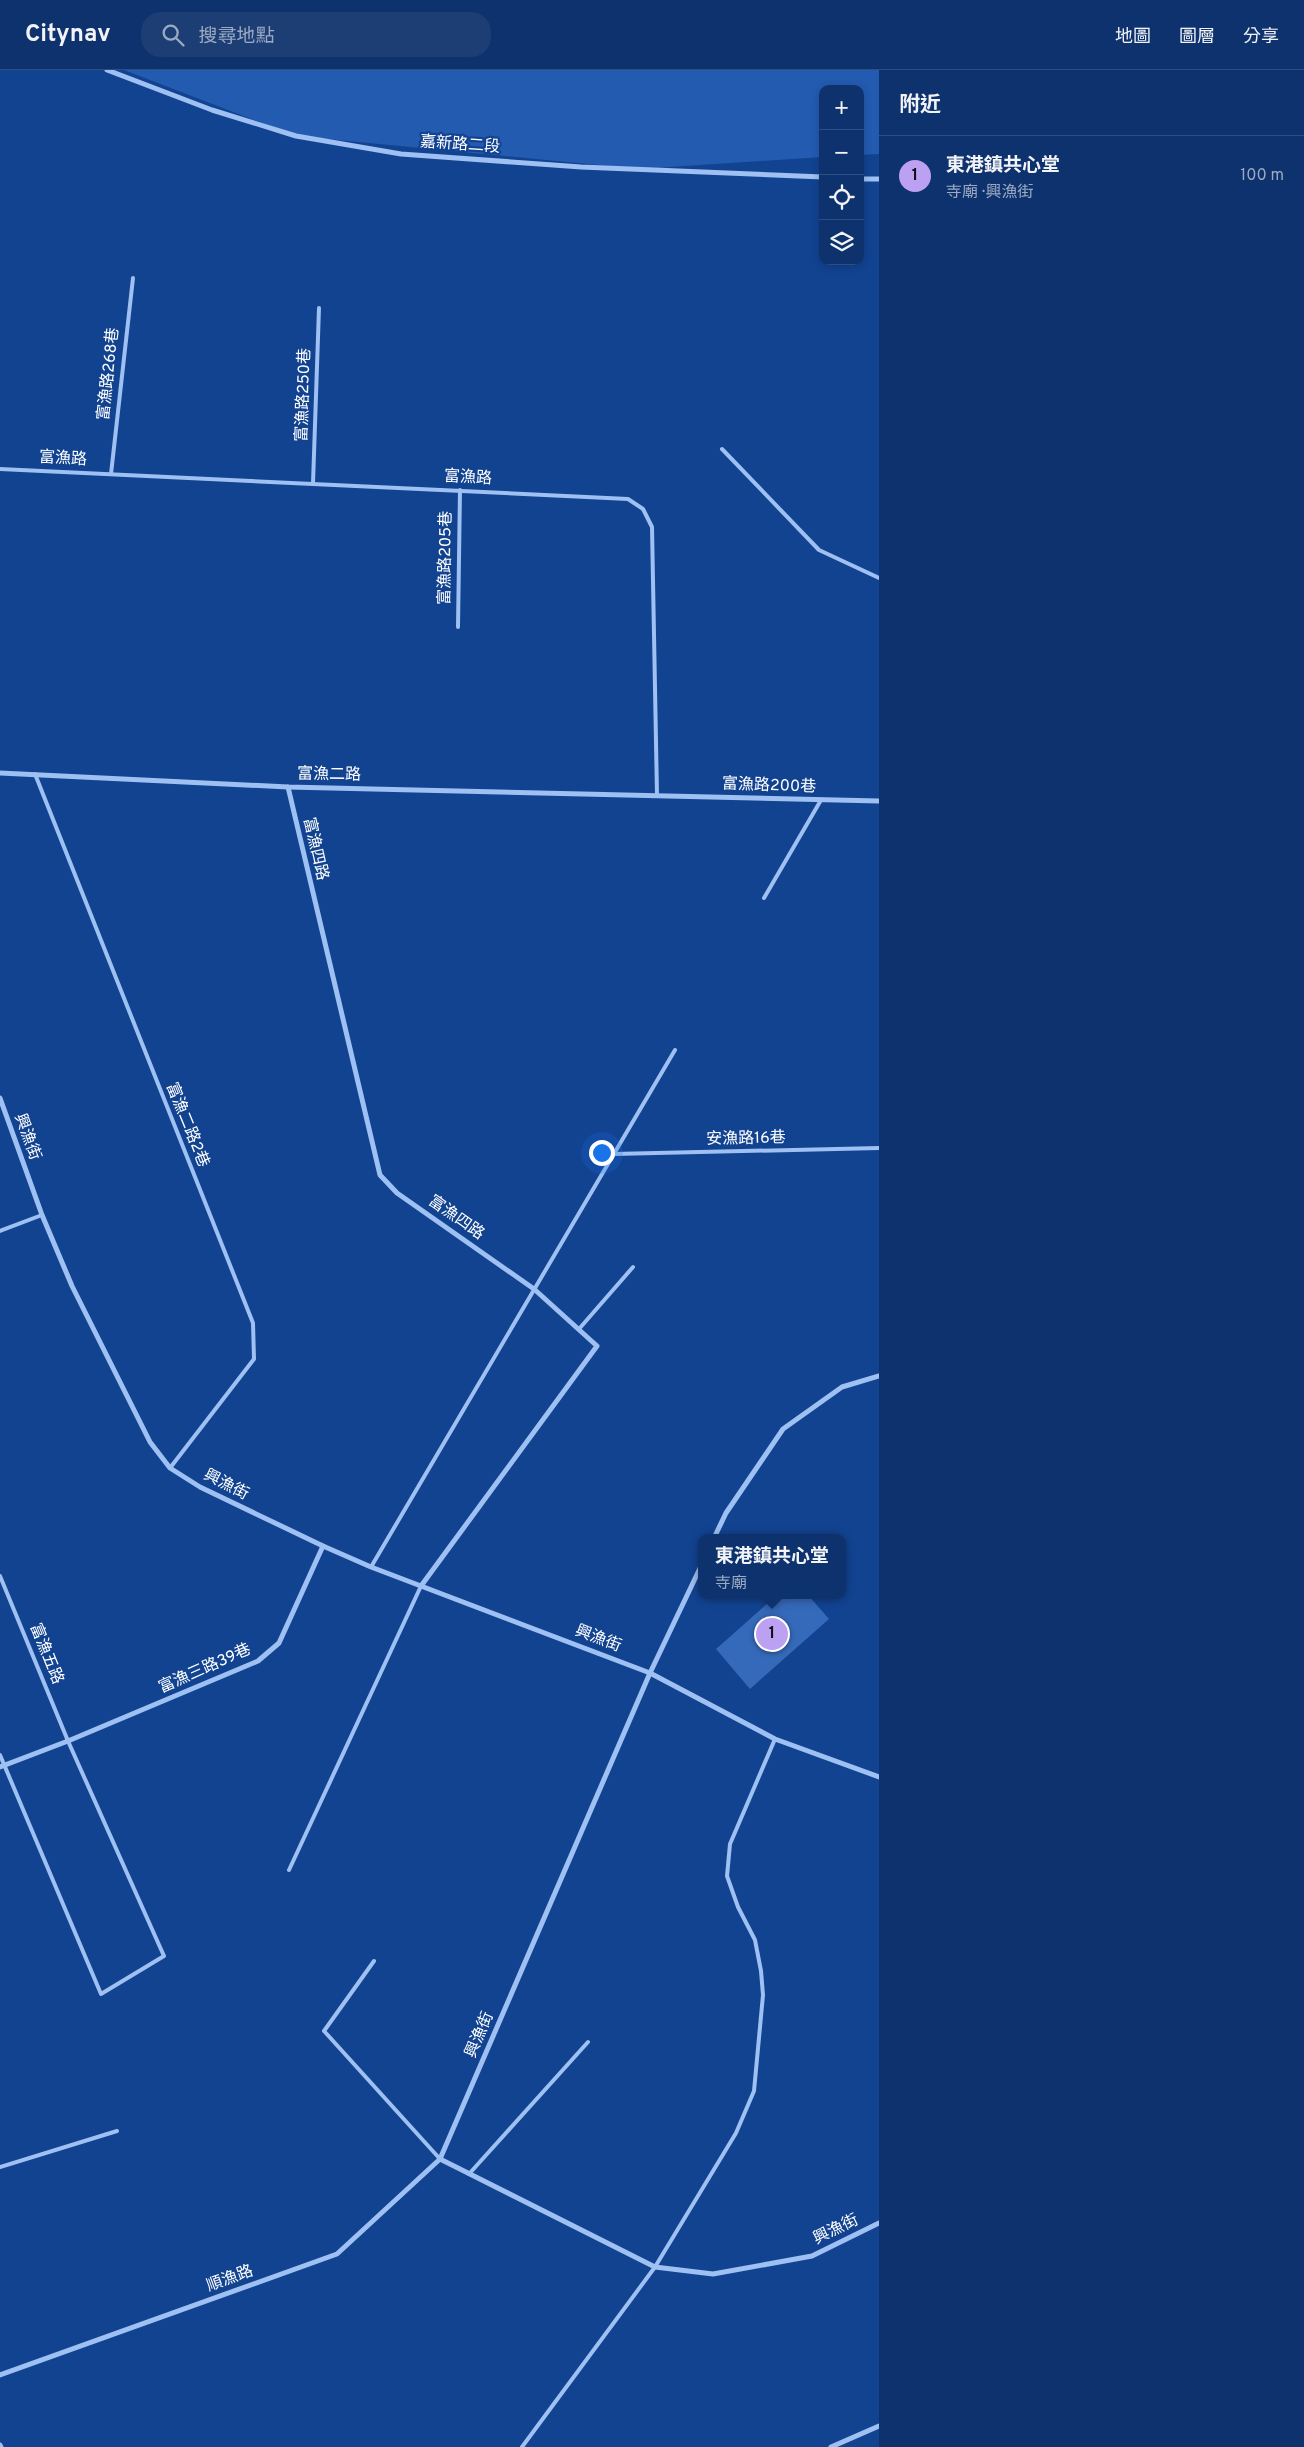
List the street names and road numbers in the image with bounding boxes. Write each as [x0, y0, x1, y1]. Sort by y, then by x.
street label: 嘉新路二段 [419, 132, 501, 158]
street label: 富漁路268巷 [94, 327, 124, 421]
street label: 富漁路250巷 [292, 348, 316, 442]
street label: 富漁路 [39, 448, 87, 470]
street label: 富漁路 [444, 467, 492, 489]
street label: 富漁路205巷 [435, 511, 457, 605]
street label: 富漁二路 [297, 764, 361, 786]
street label: 富漁路200巷 [722, 774, 816, 798]
street label: 富漁四路 [298, 816, 332, 882]
street label: 富漁二路2巷 [161, 1080, 213, 1170]
street label: 興漁街 [9, 1111, 45, 1163]
street label: 安漁路16巷 [706, 1128, 786, 1150]
street label: 富漁四路 [424, 1191, 488, 1245]
street label: 興漁街 [200, 1465, 252, 1505]
street label: 富漁五路 [25, 1621, 67, 1687]
street label: 興漁街 [572, 1621, 624, 1657]
street label: 富漁三路39巷 [156, 1640, 254, 1698]
street label: 興漁街 [461, 2009, 499, 2061]
street label: 興漁街 [810, 2210, 862, 2250]
street label: 順漁路 [204, 2261, 256, 2297]

